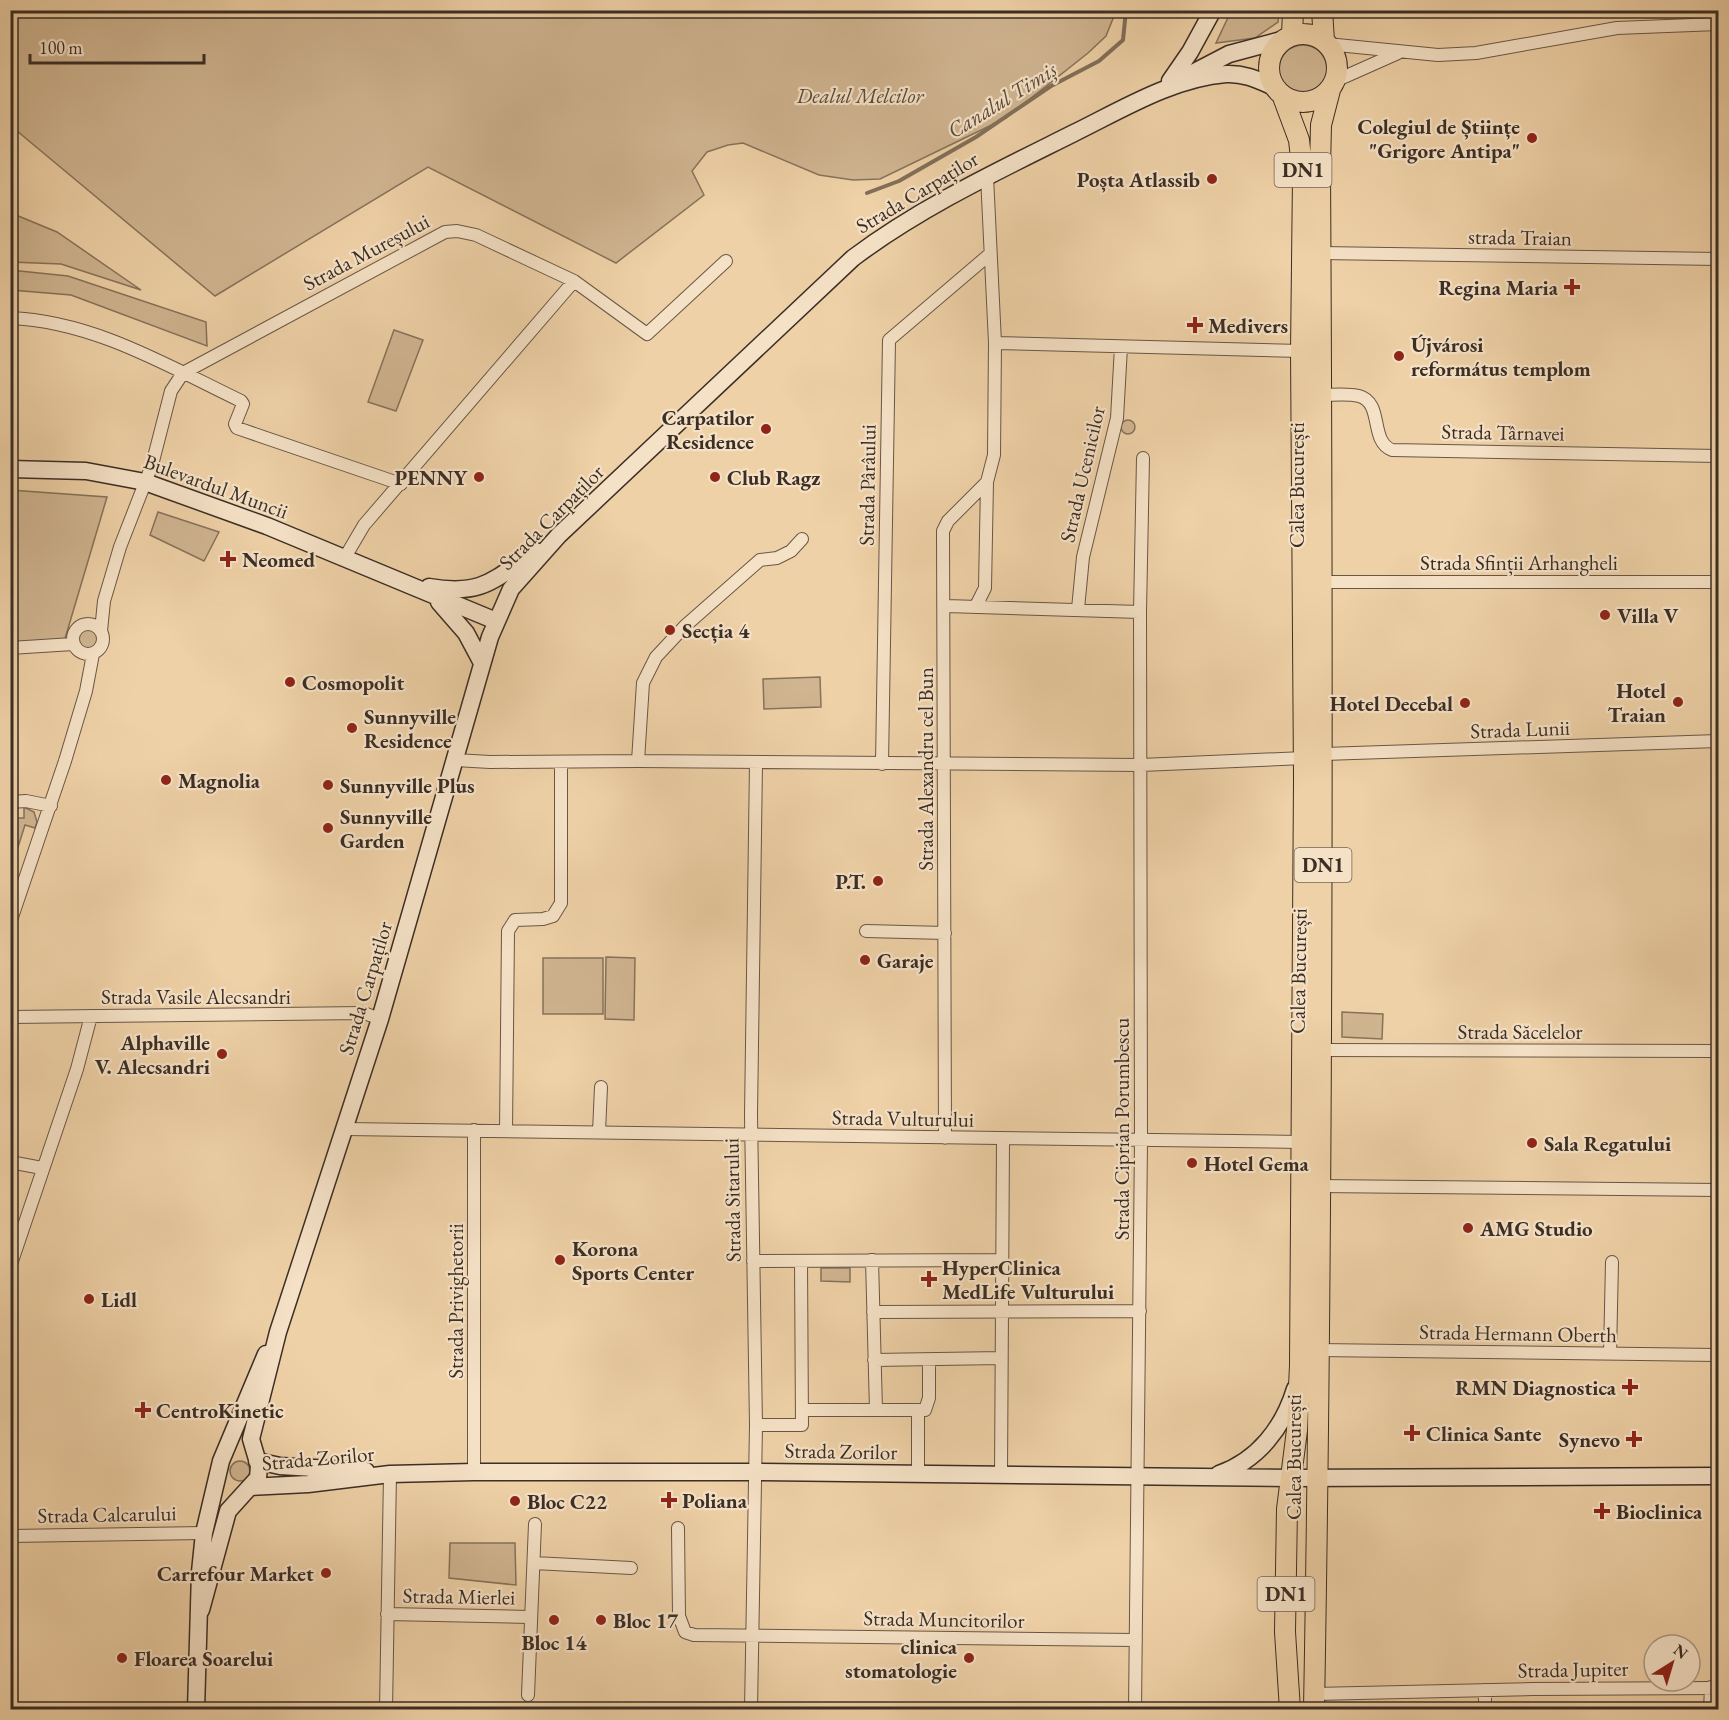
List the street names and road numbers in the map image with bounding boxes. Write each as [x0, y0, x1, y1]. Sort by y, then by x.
street label: Strada Carpaților [851, 145, 983, 239]
road number: DN1 [1274, 153, 1332, 187]
street label: Strada Mureșului [298, 207, 434, 297]
street label: strada Traian [1468, 223, 1572, 251]
street label: Strada Ucenicilor [1053, 403, 1111, 545]
street label: Strada Târnavei [1441, 417, 1565, 447]
street label: Calea București [1283, 422, 1310, 548]
street label: Strada Pârâului [852, 424, 882, 546]
street label: Bulevardul Muncii [140, 447, 292, 525]
street label: Strada Carpaților [493, 459, 609, 575]
street label: Strada Sfinții Arhangheli [1420, 549, 1618, 576]
street label: Strada Alexandru cel Bun [912, 667, 939, 871]
street label: Strada Lunii [1470, 714, 1570, 744]
road number: DN1 [1294, 848, 1352, 882]
street label: Calea București [1283, 908, 1313, 1034]
street label: Strada Carpaților [332, 918, 398, 1058]
street label: Strada Vasile Alecsandri [101, 983, 291, 1010]
street label: Strada Ciprian Porumbescu [1108, 1018, 1135, 1240]
street label: Strada Săcelelor [1457, 1018, 1583, 1045]
street label: Strada Vulturului [832, 1103, 974, 1133]
street label: Strada Sitarului [717, 1138, 747, 1262]
street label: Strada Privighetorii [442, 1223, 469, 1379]
street label: Strada Hermann Oberth [1419, 1318, 1617, 1348]
street label: Calea București [1280, 1394, 1307, 1520]
street label: Strada Zorilor [784, 1437, 898, 1465]
street label: Strada Zorilor [261, 1440, 375, 1476]
street label: Strada Calcarului [37, 1499, 177, 1529]
road number: DN1 [1258, 1577, 1314, 1611]
street label: Strada Mierlei [402, 1582, 516, 1610]
street label: Strada Muncitorilor [863, 1604, 1025, 1634]
street label: Strada Jupiter [1517, 1655, 1629, 1683]

